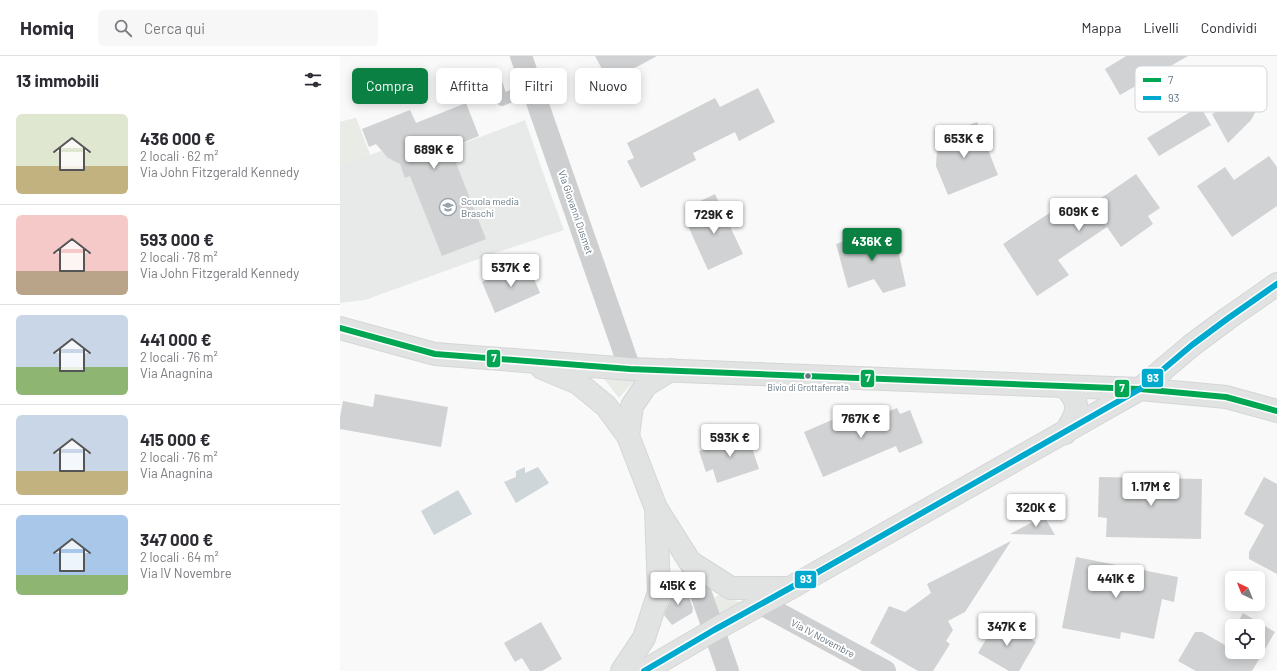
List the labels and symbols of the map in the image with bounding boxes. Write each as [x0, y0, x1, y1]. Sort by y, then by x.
legend [1135, 66, 1267, 112]
text: 7 [1168, 73, 1173, 86]
text: 93 [1168, 91, 1179, 104]
pin: 653K € [931, 125, 997, 159]
pin: 689K € [401, 136, 467, 170]
street label: Via Giovanni Dusmet [556, 169, 596, 256]
place label: Scuola media Braschi [461, 195, 519, 219]
school or university icon: Scuola media Braschi [438, 197, 458, 217]
pin: 609K € [1046, 198, 1112, 232]
pin: 729K € [681, 201, 747, 235]
pin: 436K € [839, 228, 905, 262]
pin: 537K € [478, 254, 544, 288]
line badge: 7 [486, 349, 501, 368]
text: 7 [491, 351, 497, 364]
line badge: 93 [1141, 368, 1164, 388]
line badge: 7 [860, 369, 875, 388]
marker: Bivio di Grottaferrata [803, 371, 813, 381]
text: 7 [865, 371, 871, 384]
text: 93 [1147, 371, 1159, 384]
line badge: 7 [1114, 379, 1130, 398]
text: 7 [1119, 381, 1125, 394]
place label: Bivio di Grottaferrata [767, 382, 849, 393]
pin: 767K € [828, 405, 894, 439]
pin: 593K € [697, 424, 763, 458]
pin: 1.17M € [1114, 473, 1188, 507]
pin: 320K € [1003, 494, 1069, 528]
pin: 441K € [1083, 565, 1149, 599]
line badge: 93 [794, 570, 817, 589]
north arrow [1225, 571, 1265, 611]
pin: 415K € [645, 572, 711, 606]
text: 93 [800, 572, 812, 585]
pin: 347K € [974, 613, 1040, 647]
street label: Via IV Novembre [789, 616, 857, 660]

